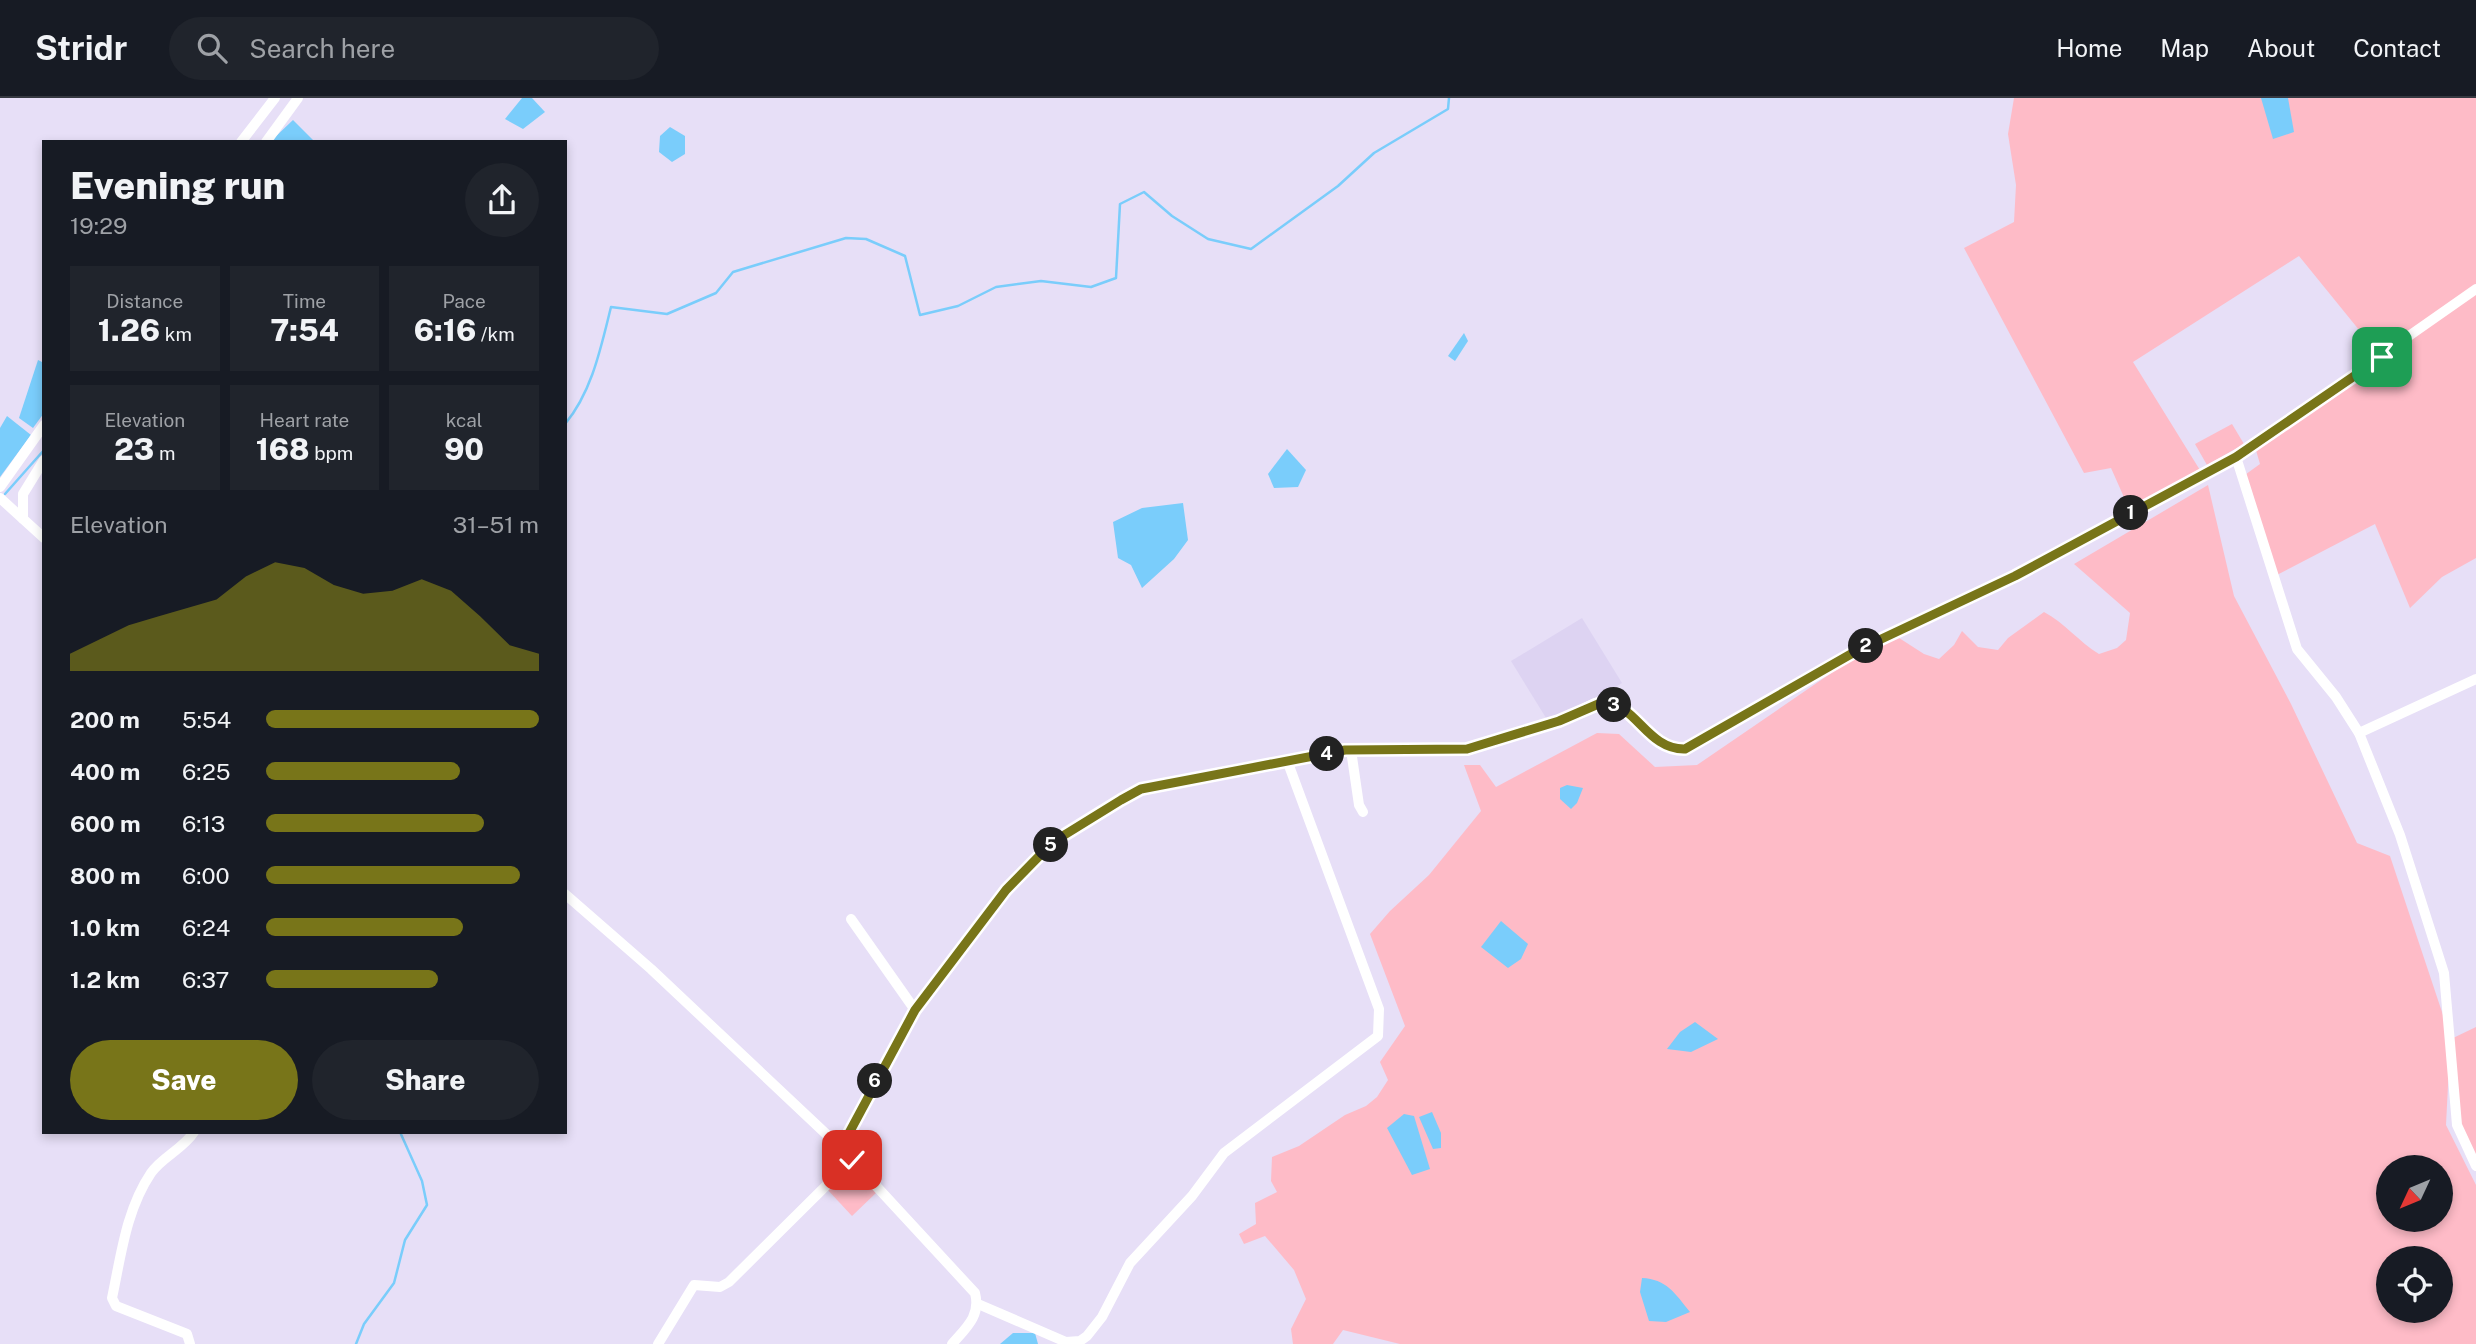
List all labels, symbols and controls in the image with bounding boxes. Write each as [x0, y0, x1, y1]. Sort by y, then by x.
search box [169, 17, 659, 80]
text: Stridr [35, 29, 127, 67]
icon: search [193, 29, 231, 67]
text: Search here [249, 33, 395, 64]
text: Home [2056, 34, 2122, 62]
text: Map [2160, 34, 2209, 62]
text: About [2247, 34, 2315, 62]
text: Contact [2353, 34, 2441, 62]
text: Evening run [70, 163, 285, 208]
button: share [465, 163, 539, 237]
text: 19:29 [70, 212, 127, 239]
text: Distance [106, 290, 183, 312]
text: Time [283, 290, 326, 312]
text: Pace [442, 290, 486, 312]
text: 1.26 [98, 312, 160, 348]
text: 7:54 [270, 312, 339, 348]
text: 6:16 [414, 312, 476, 348]
text: km [160, 323, 192, 345]
text: /km [476, 323, 515, 345]
pin [2352, 327, 2412, 387]
icon: arrive [2363, 338, 2401, 376]
text: Elevation [105, 409, 185, 431]
text: Heart rate [260, 409, 349, 431]
text: kcal [446, 409, 483, 431]
text: 23 [114, 431, 154, 467]
text: 168 [256, 431, 310, 467]
text: 90 [444, 431, 484, 467]
text: m [154, 442, 175, 464]
text: bpm [310, 442, 353, 464]
pin: 1 [2114, 496, 2148, 530]
text: 1 [2126, 501, 2135, 523]
text: Elevation [70, 511, 168, 538]
text: 31–51 m [453, 511, 539, 538]
pin: 2 [1848, 628, 1884, 664]
text: 2 [1859, 634, 1872, 656]
pin: 3 [1596, 688, 1632, 722]
text: 3 [1607, 693, 1620, 715]
text: 200 m [70, 706, 140, 733]
text: 5:54 [182, 706, 231, 733]
pin: 4 [1310, 736, 1344, 772]
text: 4 [1320, 742, 1333, 764]
text: 400 m [70, 758, 140, 785]
text: 6:25 [182, 758, 230, 785]
text: 600 m [70, 810, 140, 837]
text: 6:13 [182, 810, 225, 837]
pin: 5 [1034, 828, 1068, 862]
text: 5 [1044, 833, 1057, 855]
text: 800 m [70, 862, 141, 889]
text: 6:00 [182, 862, 230, 889]
text: 1.0 km [70, 914, 140, 941]
text: 6:24 [182, 914, 230, 941]
text: 1.2 km [70, 966, 140, 993]
text: 6:37 [182, 966, 229, 993]
button: Save [70, 1040, 298, 1120]
button: Share [312, 1040, 539, 1120]
pin: 6 [858, 1063, 892, 1098]
text: 6 [868, 1069, 881, 1091]
pin [822, 1130, 882, 1190]
icon: check [833, 1141, 871, 1179]
north arrow [2376, 1155, 2454, 1232]
map controls [2376, 1155, 2453, 1323]
button: locate [2376, 1246, 2453, 1323]

